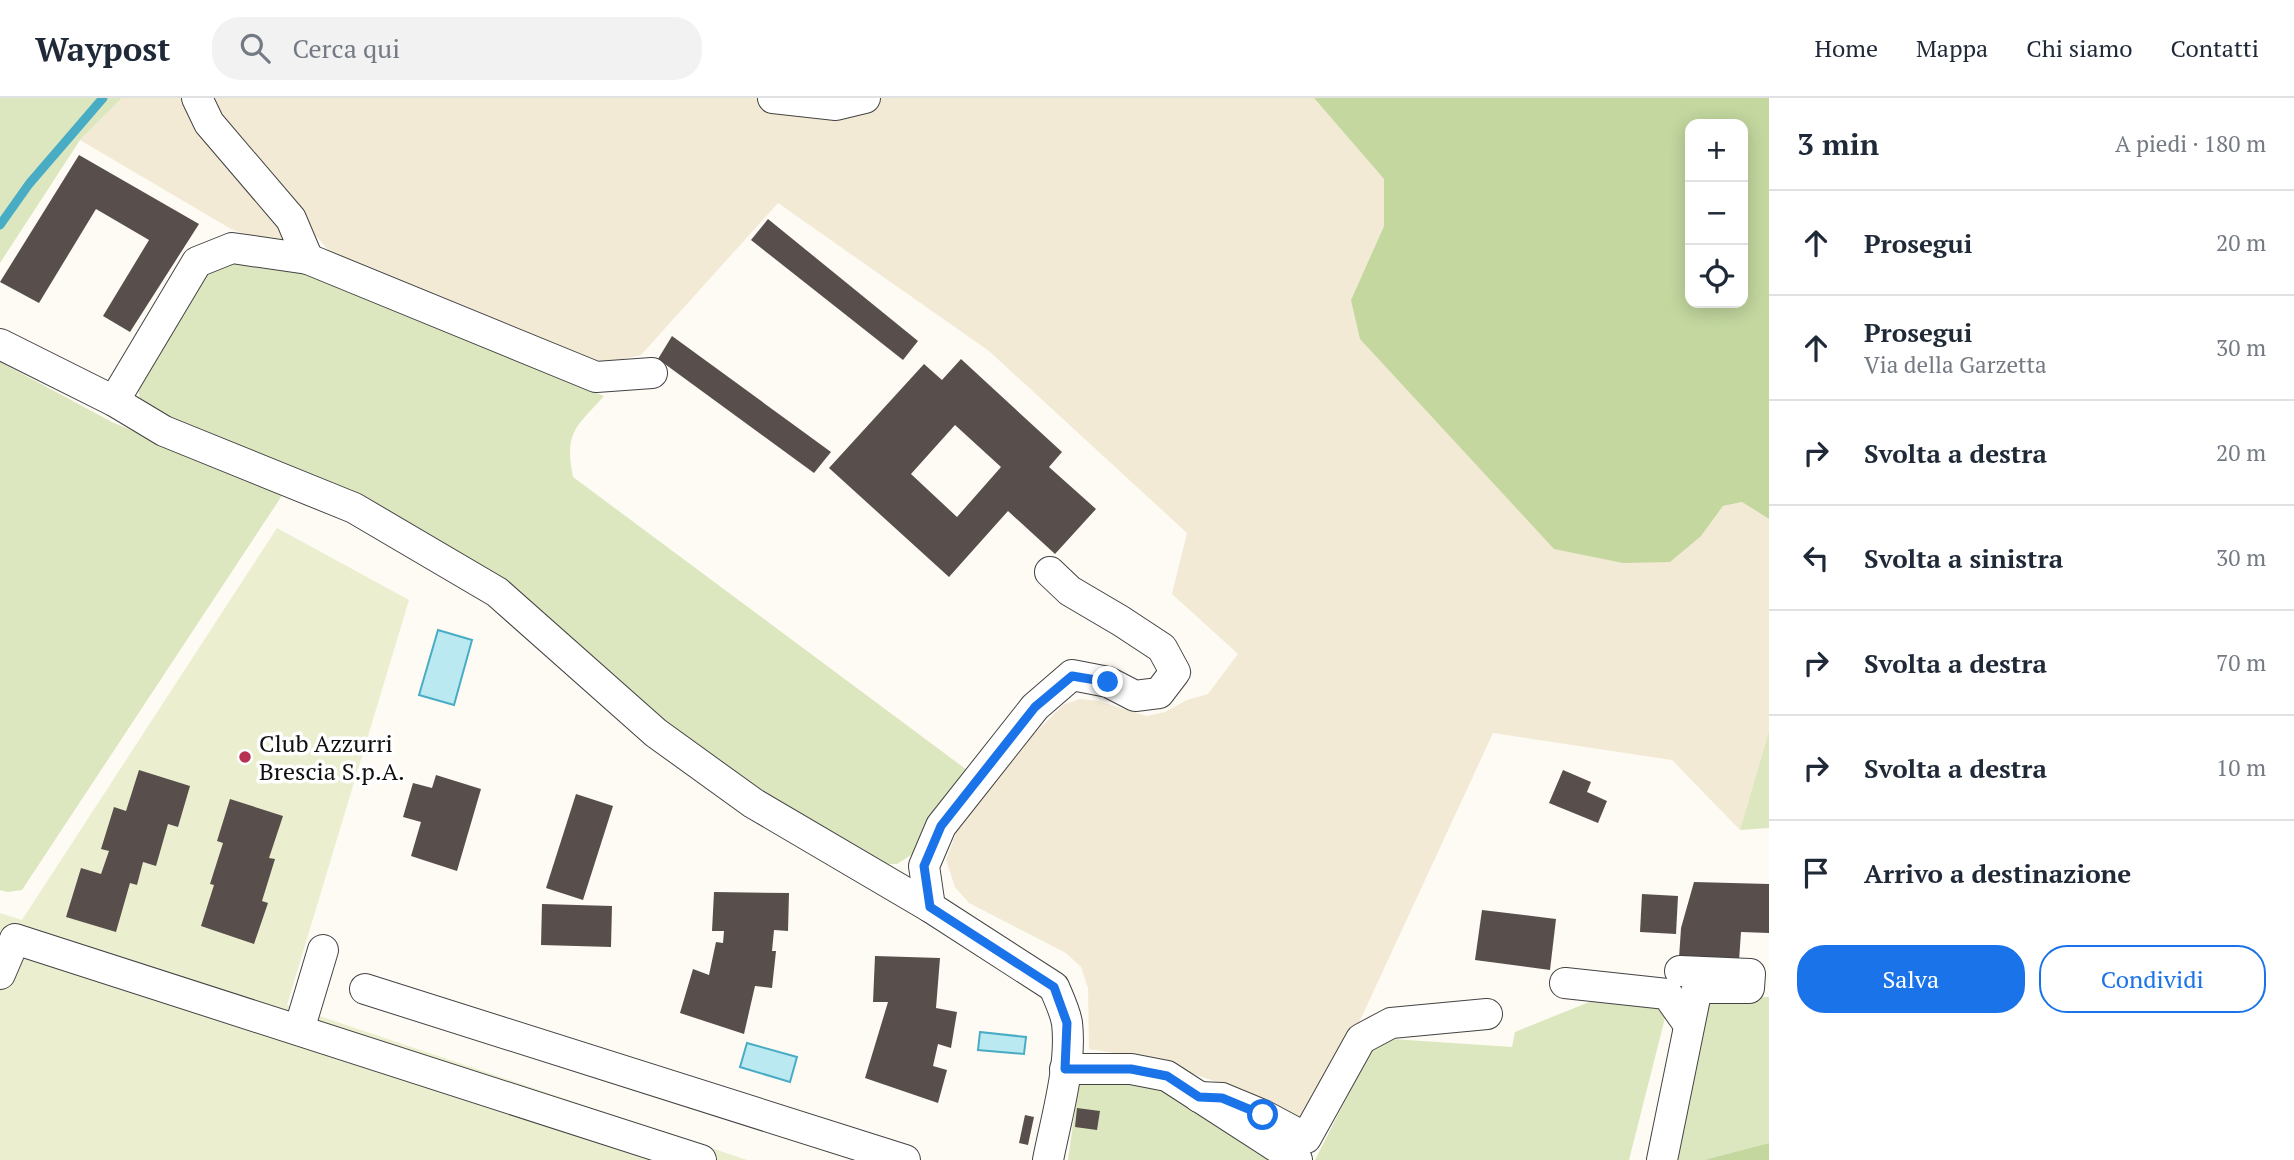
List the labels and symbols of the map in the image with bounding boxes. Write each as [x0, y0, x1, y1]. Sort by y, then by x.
route end [1092, 666, 1123, 697]
place label: Club Azzurri Brescia S.p.A. [259, 727, 405, 787]
marker: Club Azzurri Brescia S.p.A. [237, 749, 253, 765]
route start [1247, 1099, 1278, 1130]

